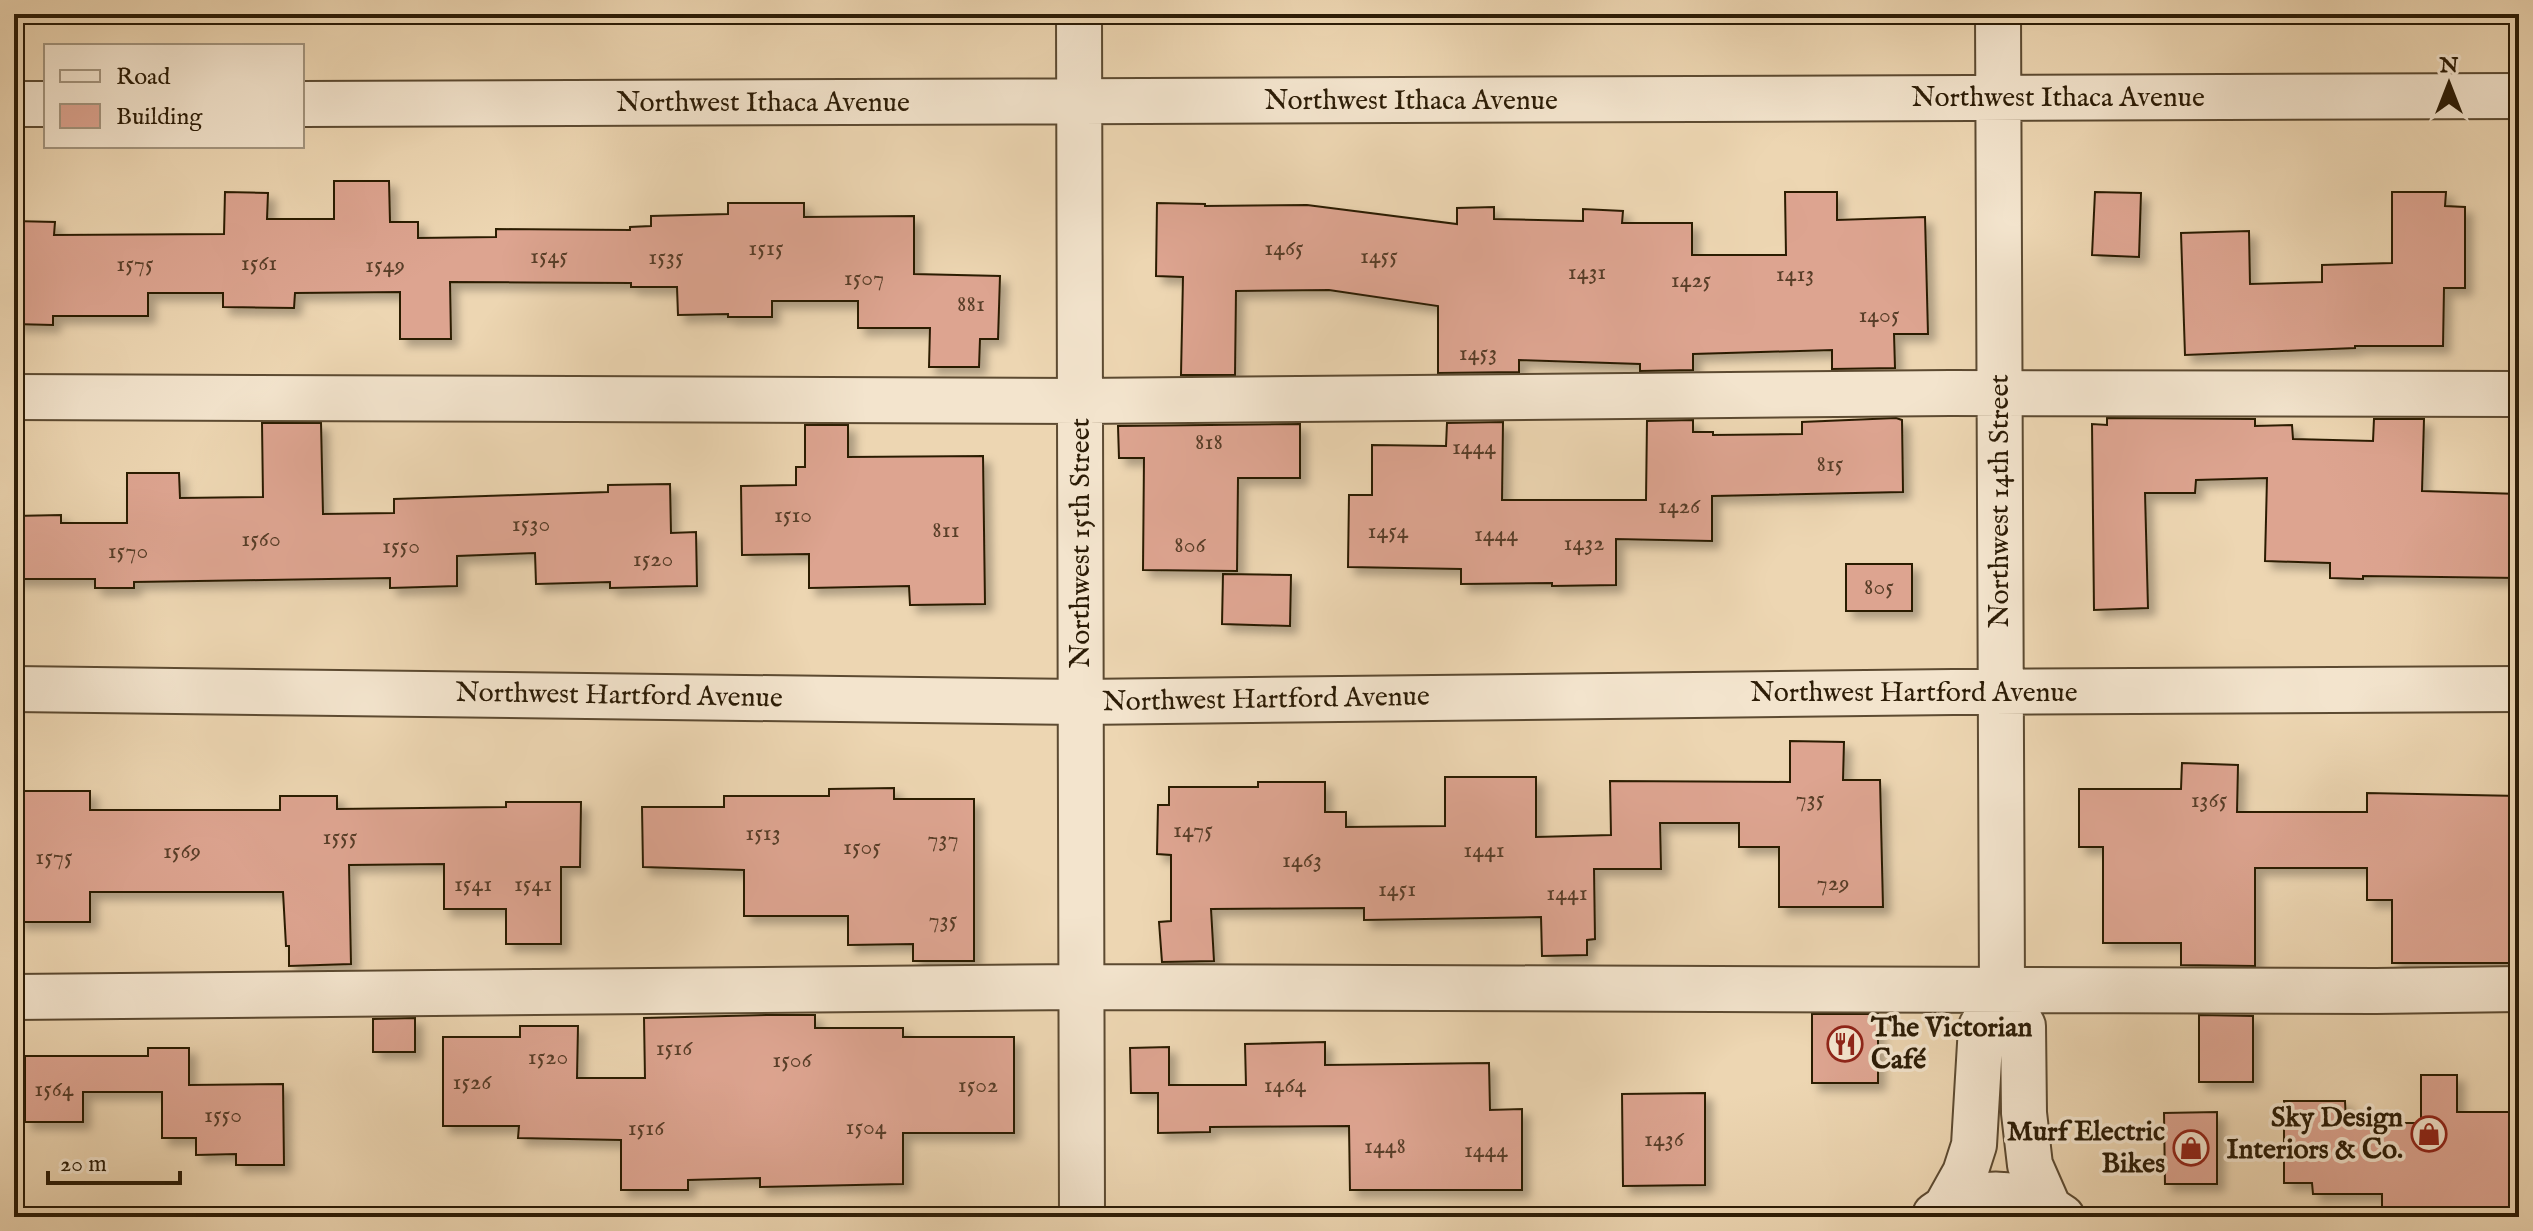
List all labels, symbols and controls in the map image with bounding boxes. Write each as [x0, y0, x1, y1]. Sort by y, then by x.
legend [44, 44, 304, 148]
north arrow [2409, 44, 2489, 124]
text: N [2438, 52, 2459, 80]
text: Road [116, 62, 170, 93]
street label: Northwest Ithaca Avenue [1911, 81, 2205, 116]
street label: Northwest Ithaca Avenue [1264, 84, 1558, 119]
street label: Northwest Ithaca Avenue [616, 86, 910, 121]
text: Building [116, 102, 203, 133]
house number: 1515 [748, 233, 784, 264]
house number: 1465 [1264, 233, 1304, 264]
house number: 1545 [530, 241, 568, 272]
house number: 1455 [1360, 241, 1398, 272]
house number: 1535 [648, 242, 684, 273]
house number: 1561 [241, 248, 277, 279]
house number: 1575 [116, 249, 154, 280]
house number: 1549 [365, 250, 405, 281]
house number: 1431 [1568, 257, 1606, 288]
house number: 1413 [1776, 259, 1814, 290]
house number: 1507 [844, 263, 884, 294]
house number: 1425 [1671, 265, 1712, 296]
house number: 881 [957, 289, 985, 320]
house number: 1405 [1858, 300, 1900, 331]
house number: 1453 [1459, 338, 1497, 369]
street label: Northwest 14th Street [1983, 374, 2018, 628]
street label: Northwest 15th Street [1064, 417, 1099, 668]
house number: 818 [1195, 427, 1223, 458]
house number: 1444 [1452, 432, 1496, 463]
house number: 815 [1816, 449, 1844, 480]
house number: 1426 [1658, 491, 1701, 522]
house number: 1510 [774, 500, 812, 531]
house number: 1530 [512, 509, 550, 540]
house number: 811 [932, 515, 960, 546]
house number: 1454 [1368, 516, 1409, 547]
house number: 1444 [1474, 519, 1518, 550]
house number: 1560 [241, 524, 281, 555]
house number: 1432 [1564, 528, 1604, 559]
house number: 806 [1174, 530, 1207, 561]
house number: 1550 [382, 531, 420, 562]
house number: 1570 [108, 536, 148, 567]
house number: 1520 [633, 544, 673, 575]
house number: 805 [1864, 572, 1894, 603]
street label: Northwest Hartford Avenue [455, 676, 783, 716]
street label: Northwest Hartford Avenue [1750, 676, 2078, 711]
street label: Northwest Hartford Avenue [1102, 680, 1430, 720]
house number: 735 [1796, 784, 1825, 815]
house number: 1365 [2191, 785, 2228, 816]
house number: 1475 [1173, 815, 1213, 846]
house number: 1513 [745, 818, 781, 849]
house number: 1555 [322, 822, 358, 853]
house number: 737 [927, 824, 959, 855]
house number: 1505 [843, 832, 881, 863]
house number: 1441 [1463, 835, 1505, 866]
house number: 1569 [163, 836, 201, 867]
house number: 1575 [35, 842, 73, 873]
house number: 1463 [1282, 845, 1322, 876]
house number: 729 [1817, 868, 1849, 899]
house number: 1541 [454, 869, 492, 900]
house number: 1541 [514, 869, 552, 900]
house number: 1451 [1378, 874, 1416, 905]
house number: 1441 [1546, 878, 1588, 909]
house number: 735 [929, 905, 958, 936]
place label: The Victorian Café [1870, 1011, 2032, 1078]
restaurant icon: The Victorian Café [1826, 1025, 1864, 1063]
house number: 1516 [656, 1033, 693, 1064]
house number: 1520 [528, 1042, 568, 1073]
house number: 1506 [772, 1045, 813, 1076]
house number: 1526 [453, 1067, 492, 1098]
house number: 1502 [958, 1070, 998, 1101]
house number: 1464 [1264, 1070, 1307, 1101]
house number: 1564 [34, 1074, 74, 1105]
house number: 1550 [204, 1100, 242, 1131]
place label: Sky Design Interiors & Co. [2227, 1101, 2403, 1168]
house number: 1504 [845, 1112, 887, 1143]
house number: 1516 [628, 1113, 665, 1144]
place label: Murf Electric Bikes [2007, 1115, 2165, 1182]
shop icon: Sky Design Interiors & Co. [2410, 1115, 2448, 1153]
house number: 1436 [1644, 1124, 1685, 1155]
shop icon: Murf Electric Bikes [2172, 1129, 2210, 1167]
house number: 1448 [1364, 1131, 1406, 1162]
scale bar [48, 1135, 180, 1185]
house number: 1444 [1464, 1135, 1508, 1166]
text: 20 m [60, 1149, 107, 1180]

